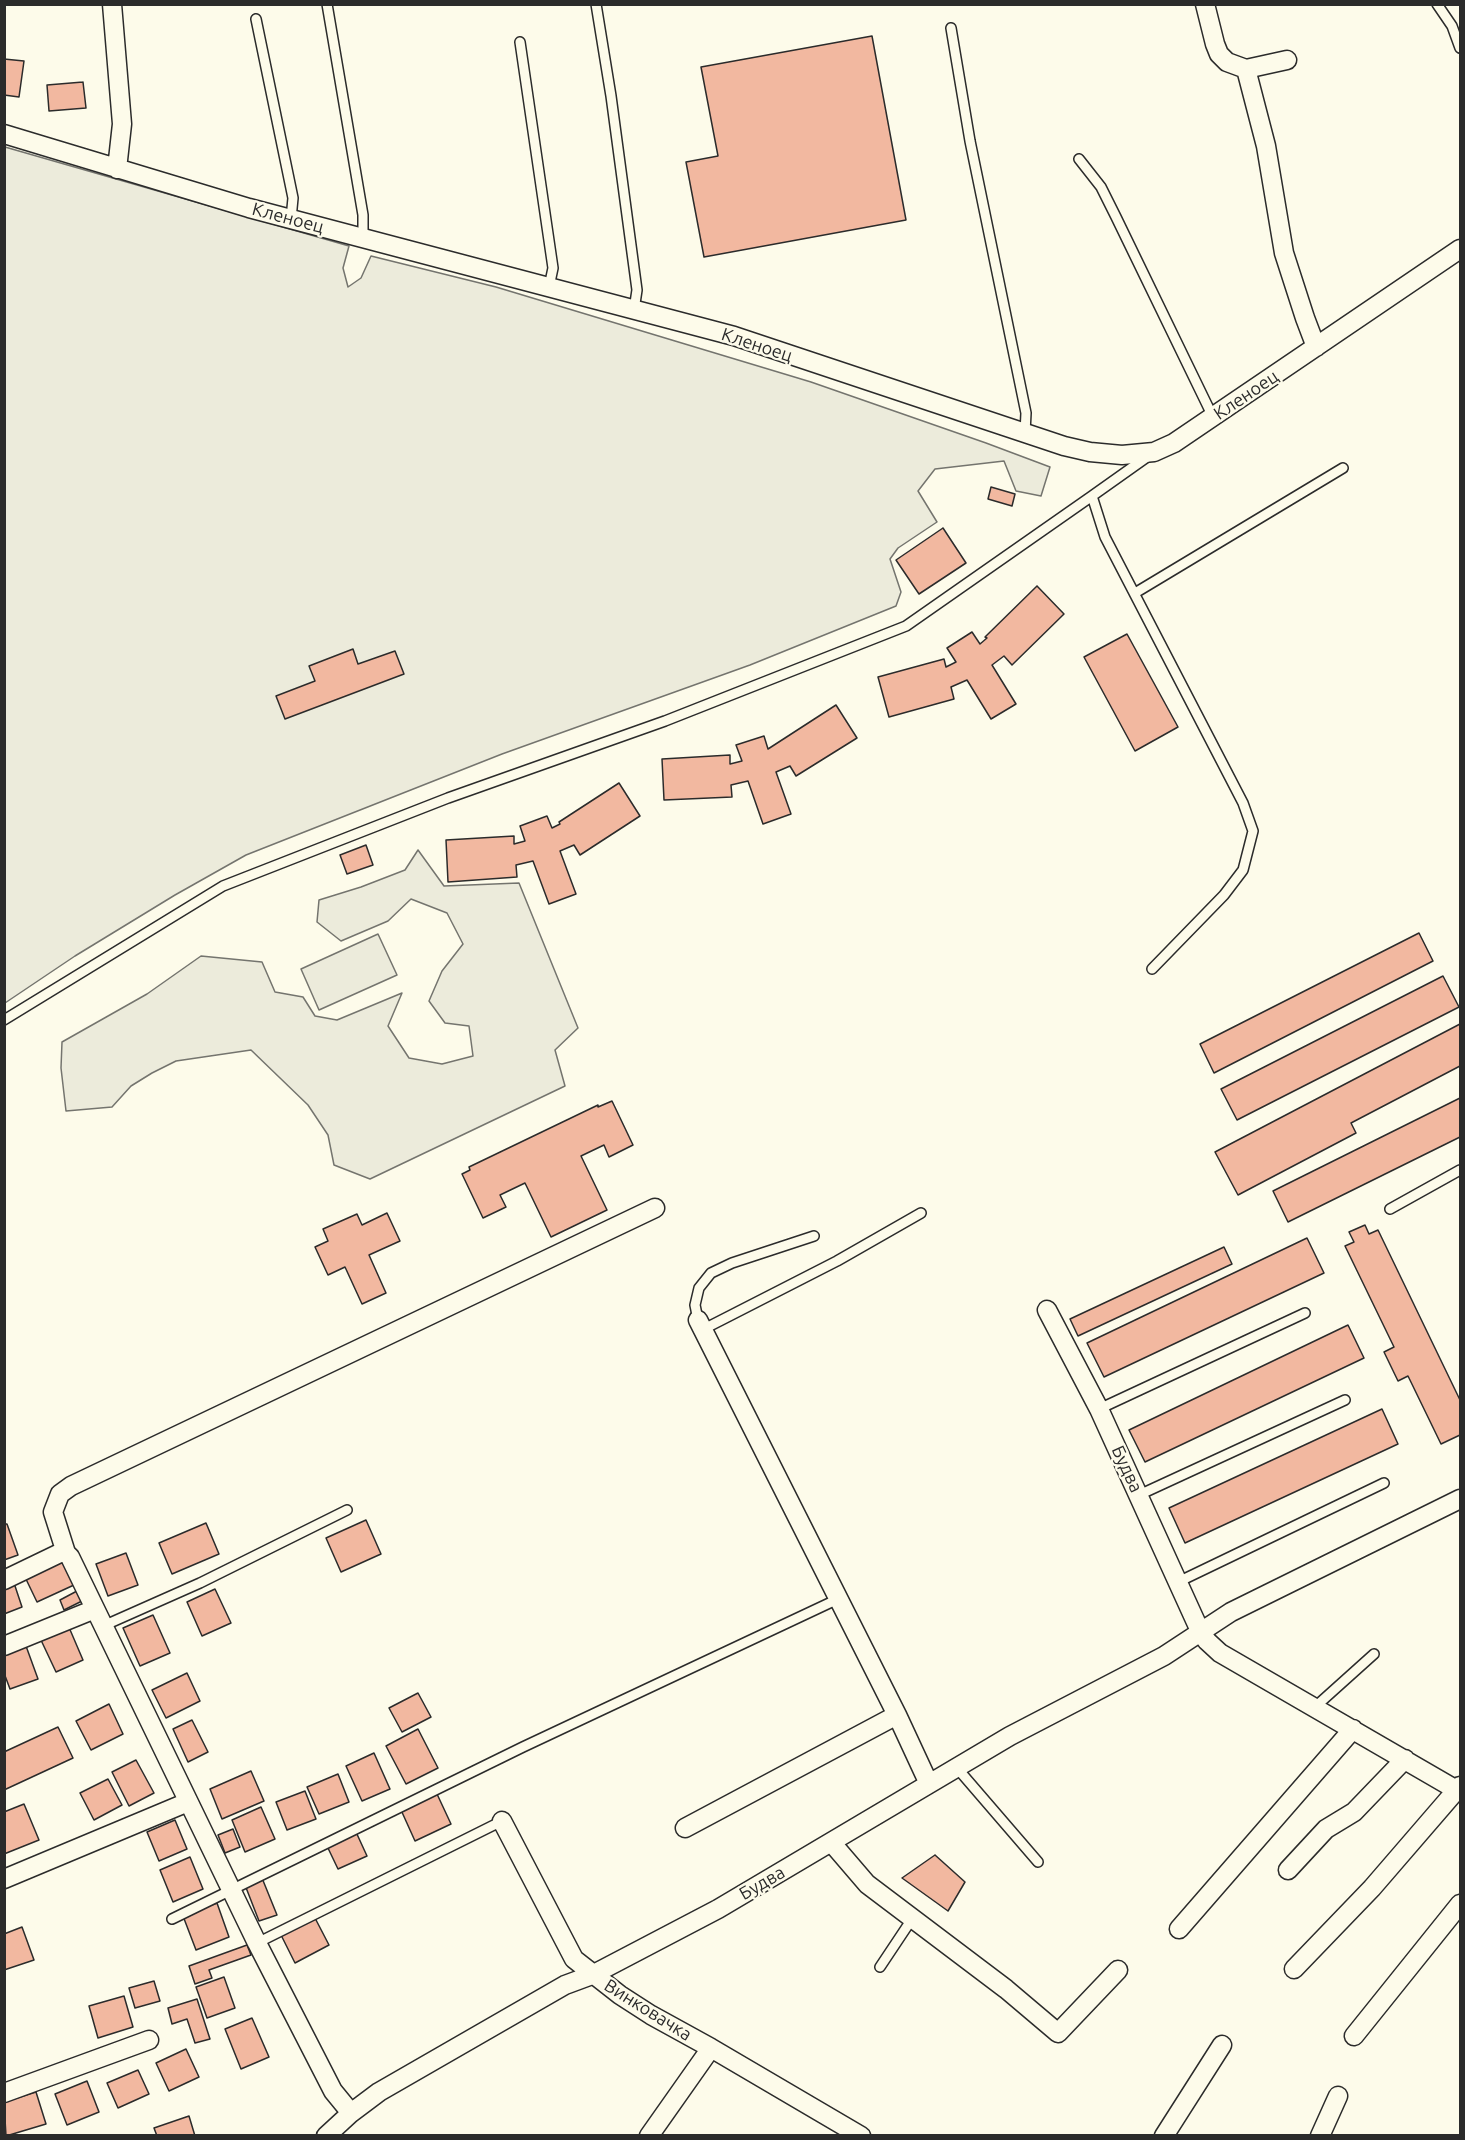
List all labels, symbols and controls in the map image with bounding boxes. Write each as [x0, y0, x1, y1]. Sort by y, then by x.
street label: Кленоец [250, 198, 326, 238]
street label: Кленоец [719, 323, 795, 367]
street label: Кленоец [1210, 366, 1282, 424]
street label: Будва [1107, 1442, 1147, 1496]
street label: Будва [735, 1861, 789, 1905]
street label: Винковачка [600, 1975, 696, 2045]

